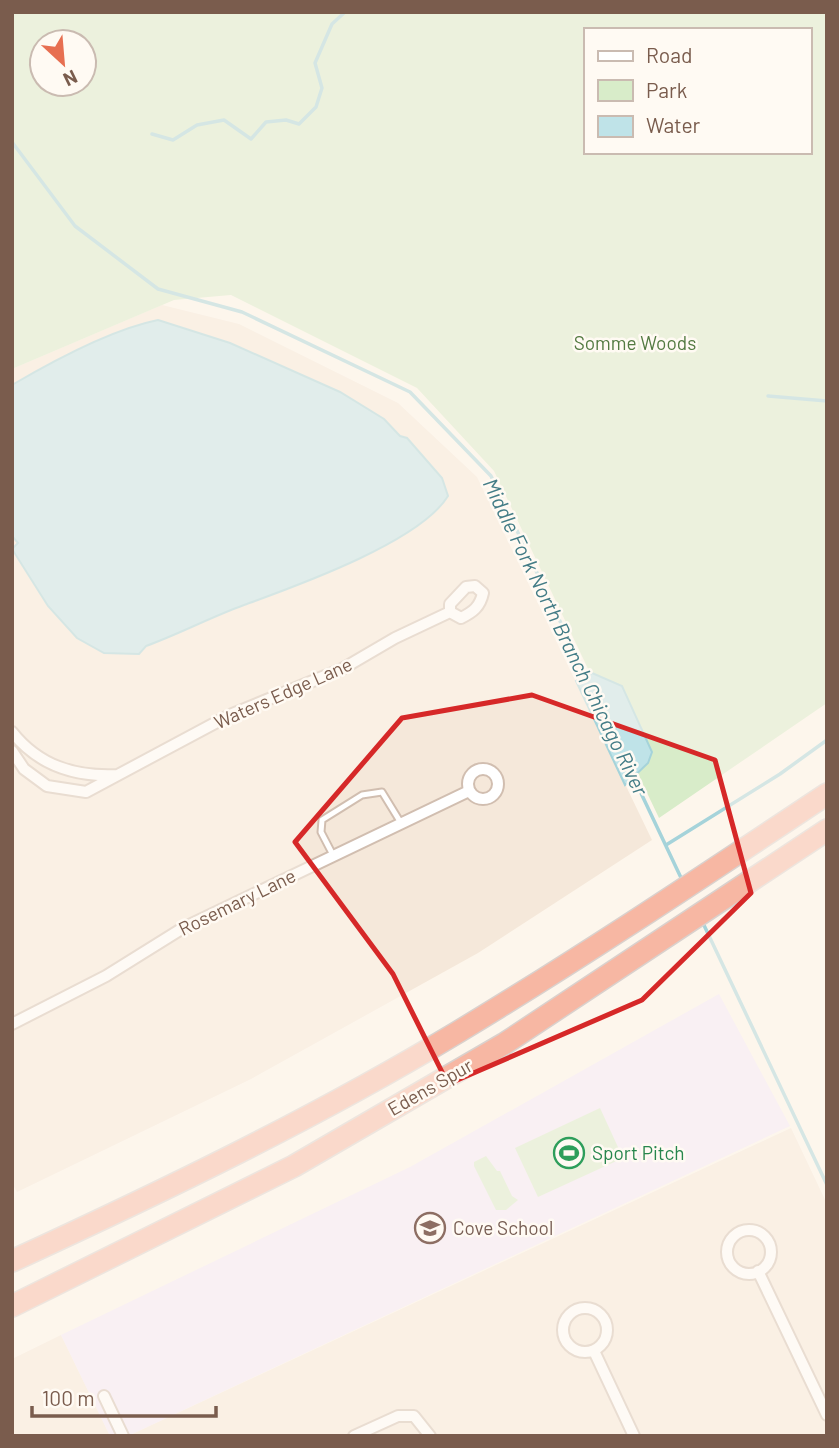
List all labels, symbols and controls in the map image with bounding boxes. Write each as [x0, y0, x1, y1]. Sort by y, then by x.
north arrow [28, 28, 98, 98]
legend [584, 28, 811, 154]
text: Road [646, 42, 692, 67]
text: N [60, 66, 81, 92]
text: Park [646, 77, 687, 102]
text: Water [646, 112, 701, 137]
park label: Somme Woods [574, 331, 696, 354]
water label: Middle Fork North Branch Chicago River [479, 474, 654, 799]
street label: Waters Edge Lane [210, 652, 355, 733]
street label: Rosemary Lane [175, 863, 299, 940]
street label: Edens Spur [383, 1053, 476, 1120]
sports icon: Sport Pitch [552, 1136, 586, 1170]
place label: Sport Pitch [592, 1141, 685, 1164]
school or university icon: Cove School [413, 1211, 447, 1245]
place label: Cove School [453, 1216, 553, 1239]
scale bar [32, 1374, 215, 1418]
text: 100 m [42, 1385, 95, 1410]

